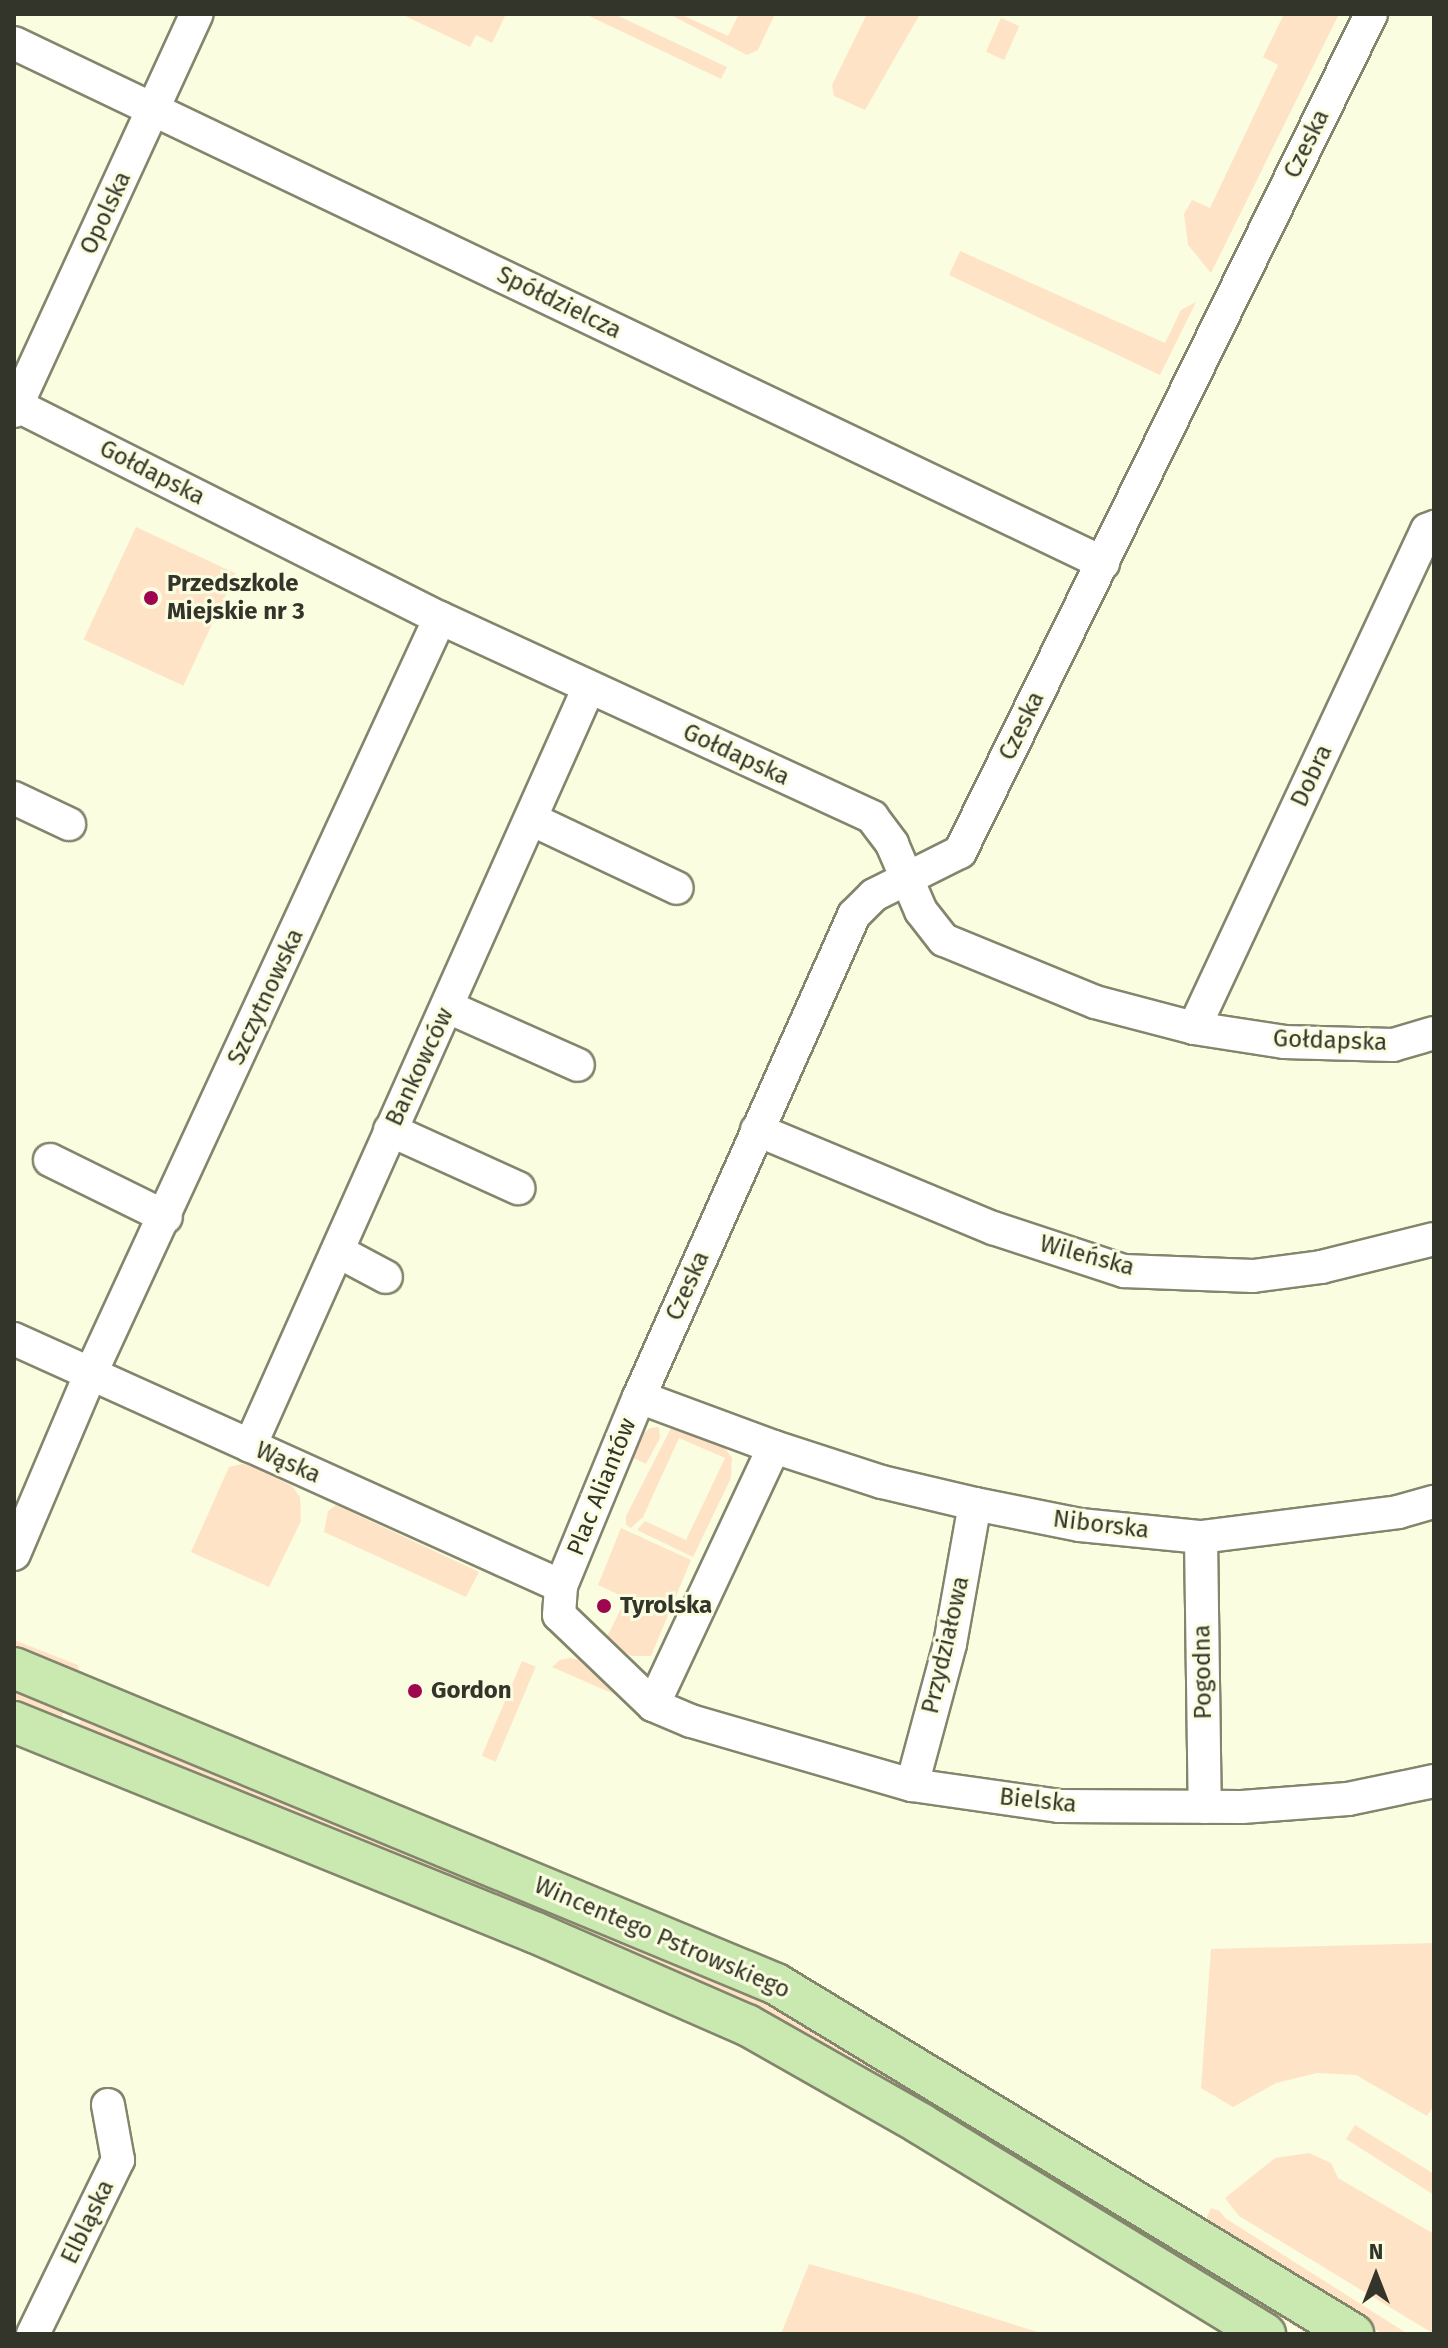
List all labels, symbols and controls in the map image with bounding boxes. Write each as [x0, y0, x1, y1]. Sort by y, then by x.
street label: Czeska [1278, 105, 1336, 183]
street label: Opolska [74, 167, 138, 259]
street label: Spółdzielcza [492, 261, 626, 345]
street label: Gołdapska [95, 434, 209, 512]
place label: Przedszkole Miejskie nr 3 [167, 570, 305, 626]
marker: Przedszkole Miejskie nr 3 [142, 589, 160, 607]
street label: Czeska [993, 687, 1051, 765]
street label: Gołdapska [678, 718, 794, 792]
street label: Dobra [1285, 740, 1339, 812]
street label: Szczytnowska [222, 924, 310, 1070]
street label: Bankowców [380, 1003, 460, 1131]
street label: Gołdapska [1272, 1025, 1388, 1057]
street label: Wileńska [1037, 1230, 1137, 1282]
street label: Czeska [660, 1247, 716, 1325]
street label: Plac Aliantów [561, 1414, 643, 1560]
street label: Wąska [251, 1436, 325, 1490]
street label: Niborska [1051, 1505, 1151, 1545]
street label: Przydziałowa [916, 1573, 976, 1717]
place label: Tyrolska [620, 1592, 712, 1620]
marker: Tyrolska [595, 1597, 613, 1615]
street label: Pogodna [1188, 1624, 1218, 1720]
place label: Gordon [431, 1677, 512, 1705]
marker: Gordon [406, 1682, 424, 1700]
street label: Bielska [998, 1783, 1078, 1819]
street label: Wincentego Pstrowskiego [530, 1871, 794, 2005]
street label: Elbląska [55, 2175, 121, 2269]
north arrow [1336, 2236, 1416, 2316]
text: N [1369, 2238, 1383, 2265]

